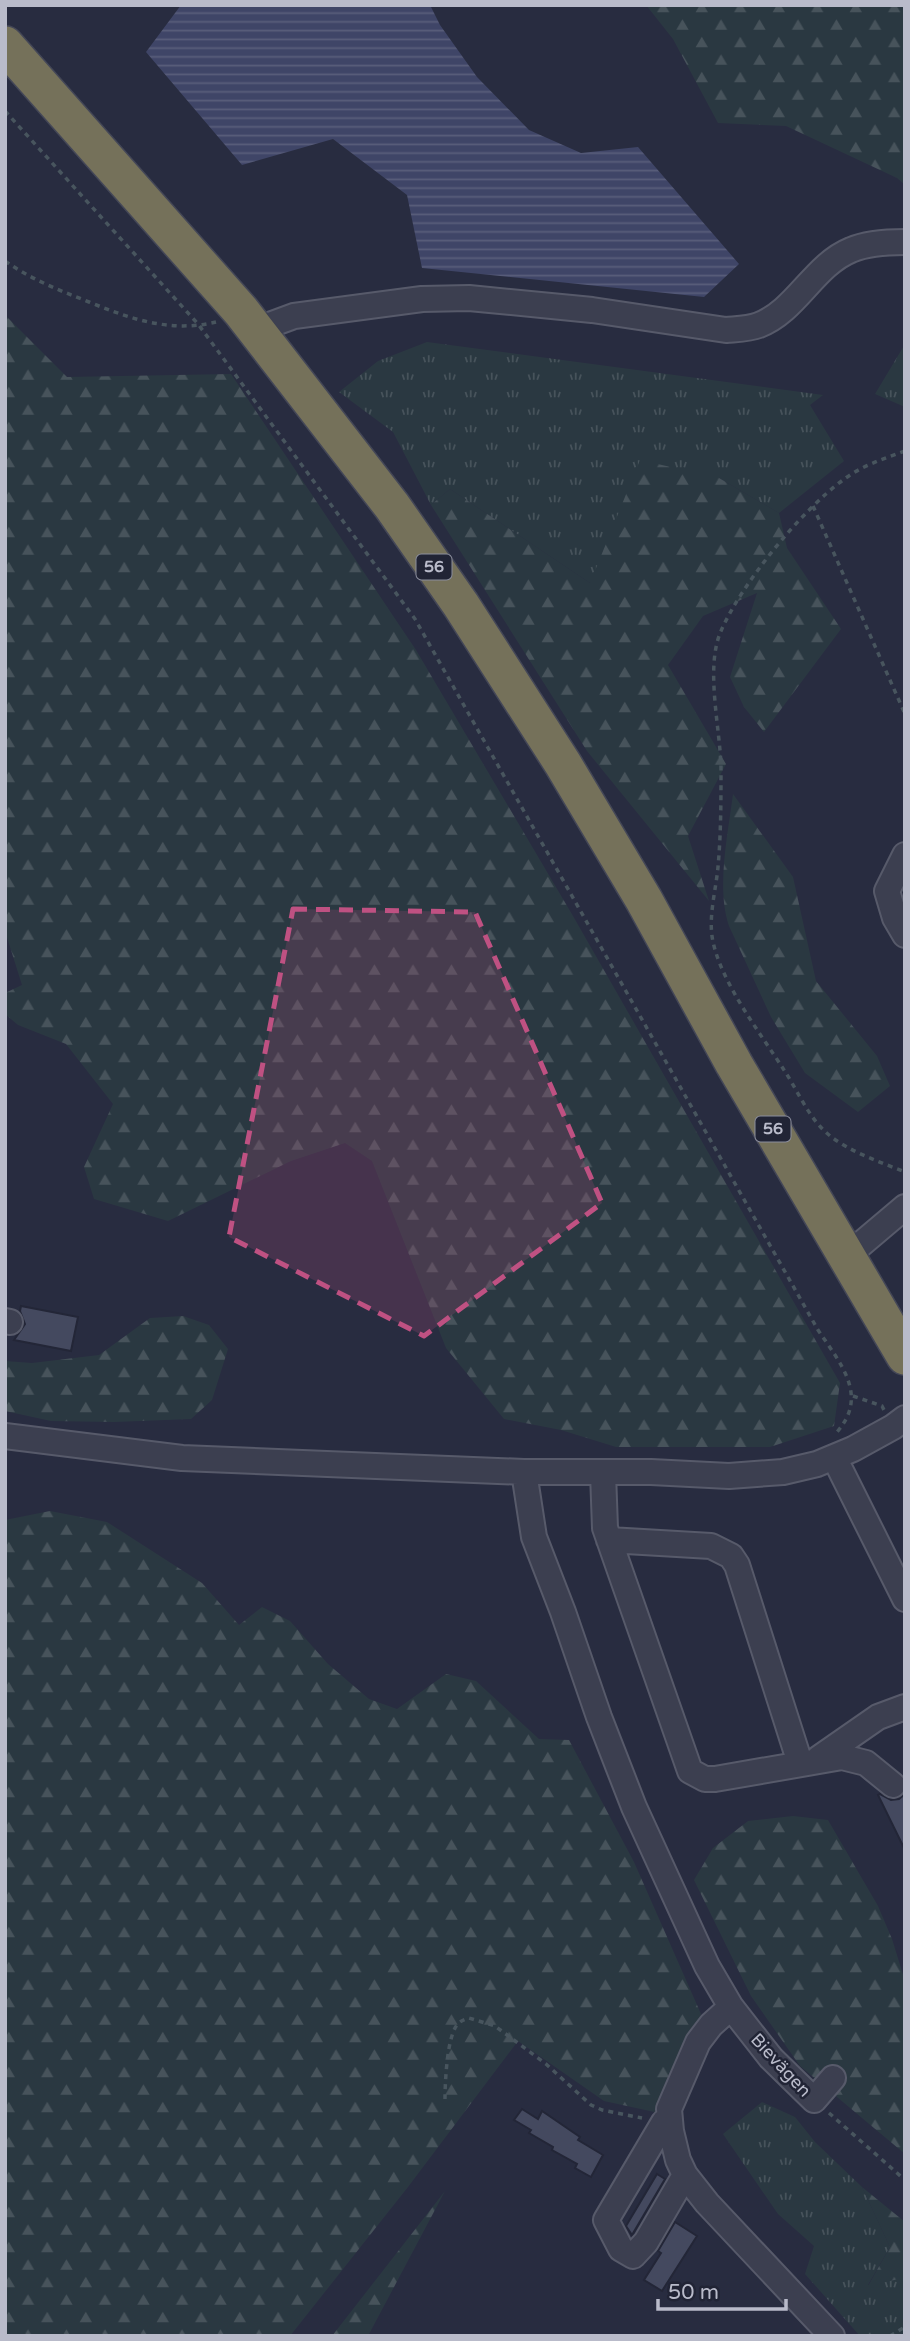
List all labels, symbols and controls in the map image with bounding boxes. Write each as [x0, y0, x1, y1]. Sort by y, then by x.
road number: 56 [416, 554, 452, 580]
road number: 56 [756, 1116, 790, 1142]
street label: Bievägen [746, 2029, 816, 2101]
scale bar [658, 2268, 786, 2312]
text: 50 m [668, 2280, 719, 2305]

